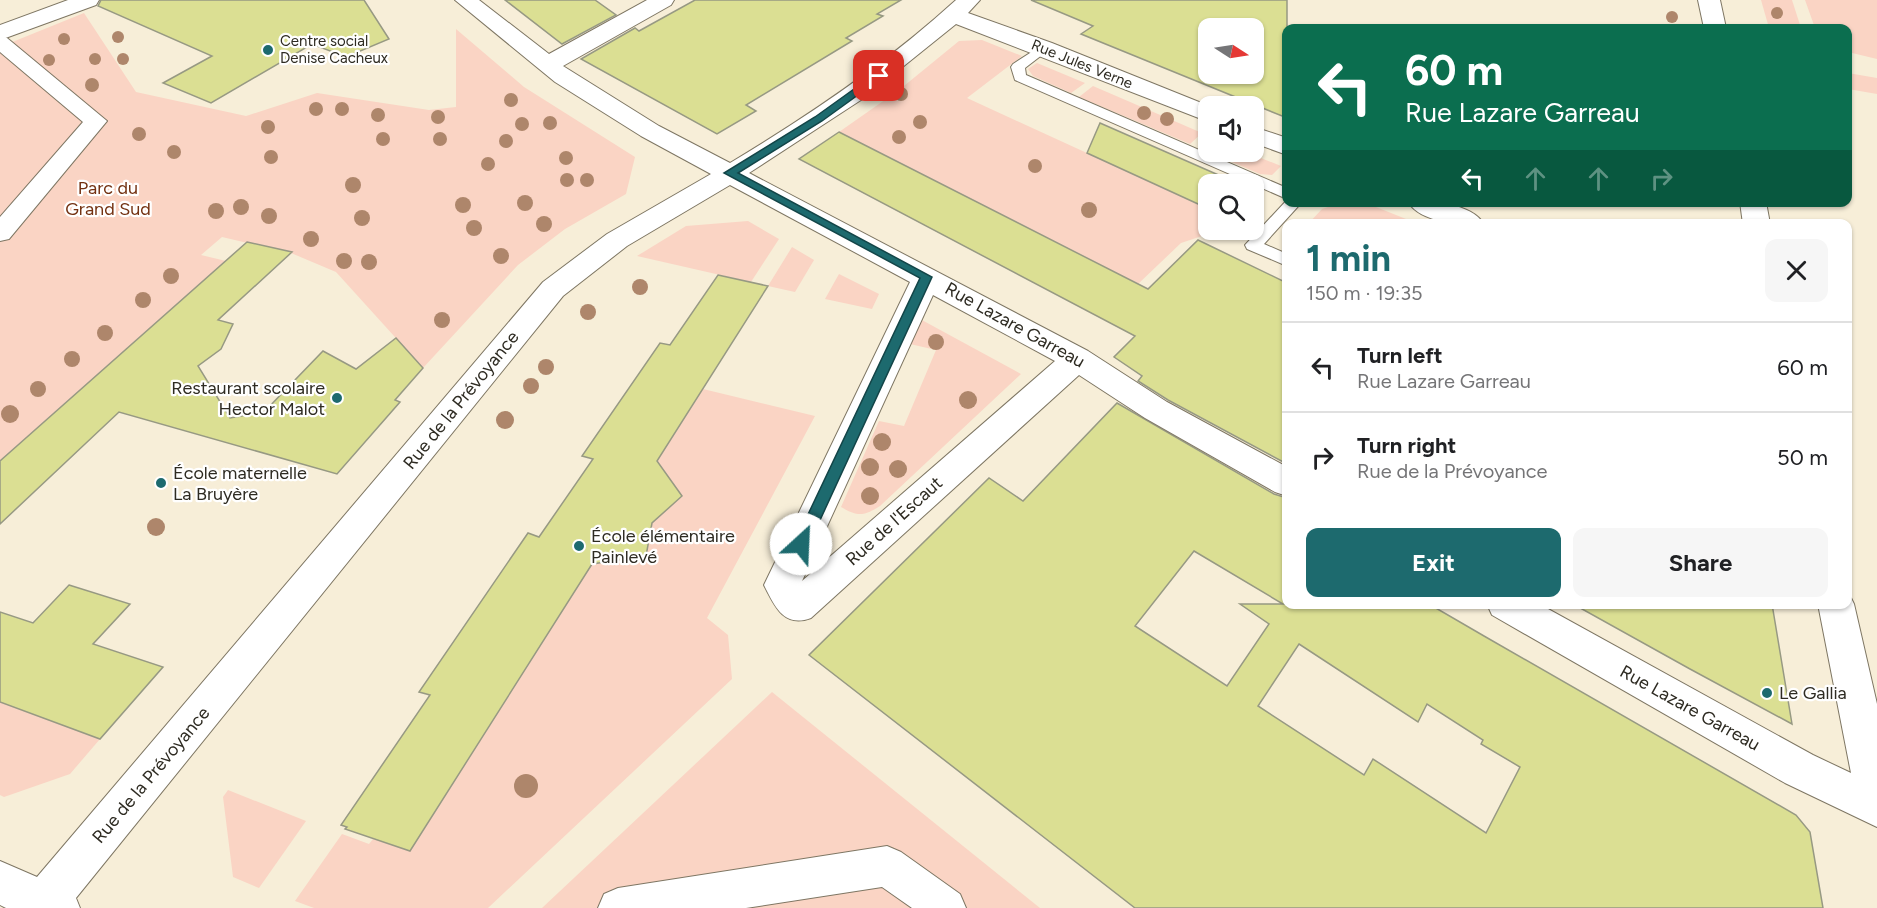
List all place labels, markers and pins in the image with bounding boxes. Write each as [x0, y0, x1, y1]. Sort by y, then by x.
place label: Centre social Denise Cacheux [280, 32, 388, 67]
marker: Centre social Denise Cacheux [261, 43, 275, 57]
pin [853, 50, 904, 101]
place label: Restaurant scolaire Hector Malot [171, 377, 325, 420]
marker: Restaurant scolaire Hector Malot [330, 391, 344, 405]
place label: École maternelle La Bruyère [173, 462, 307, 505]
marker: École maternelle La Bruyère [154, 476, 168, 490]
place label: École élémentaire Painlevé [591, 525, 735, 568]
marker: École élémentaire Painlevé [572, 539, 586, 553]
place label: Le Gallia [1779, 682, 1847, 704]
marker: Le Gallia [1760, 686, 1774, 700]

